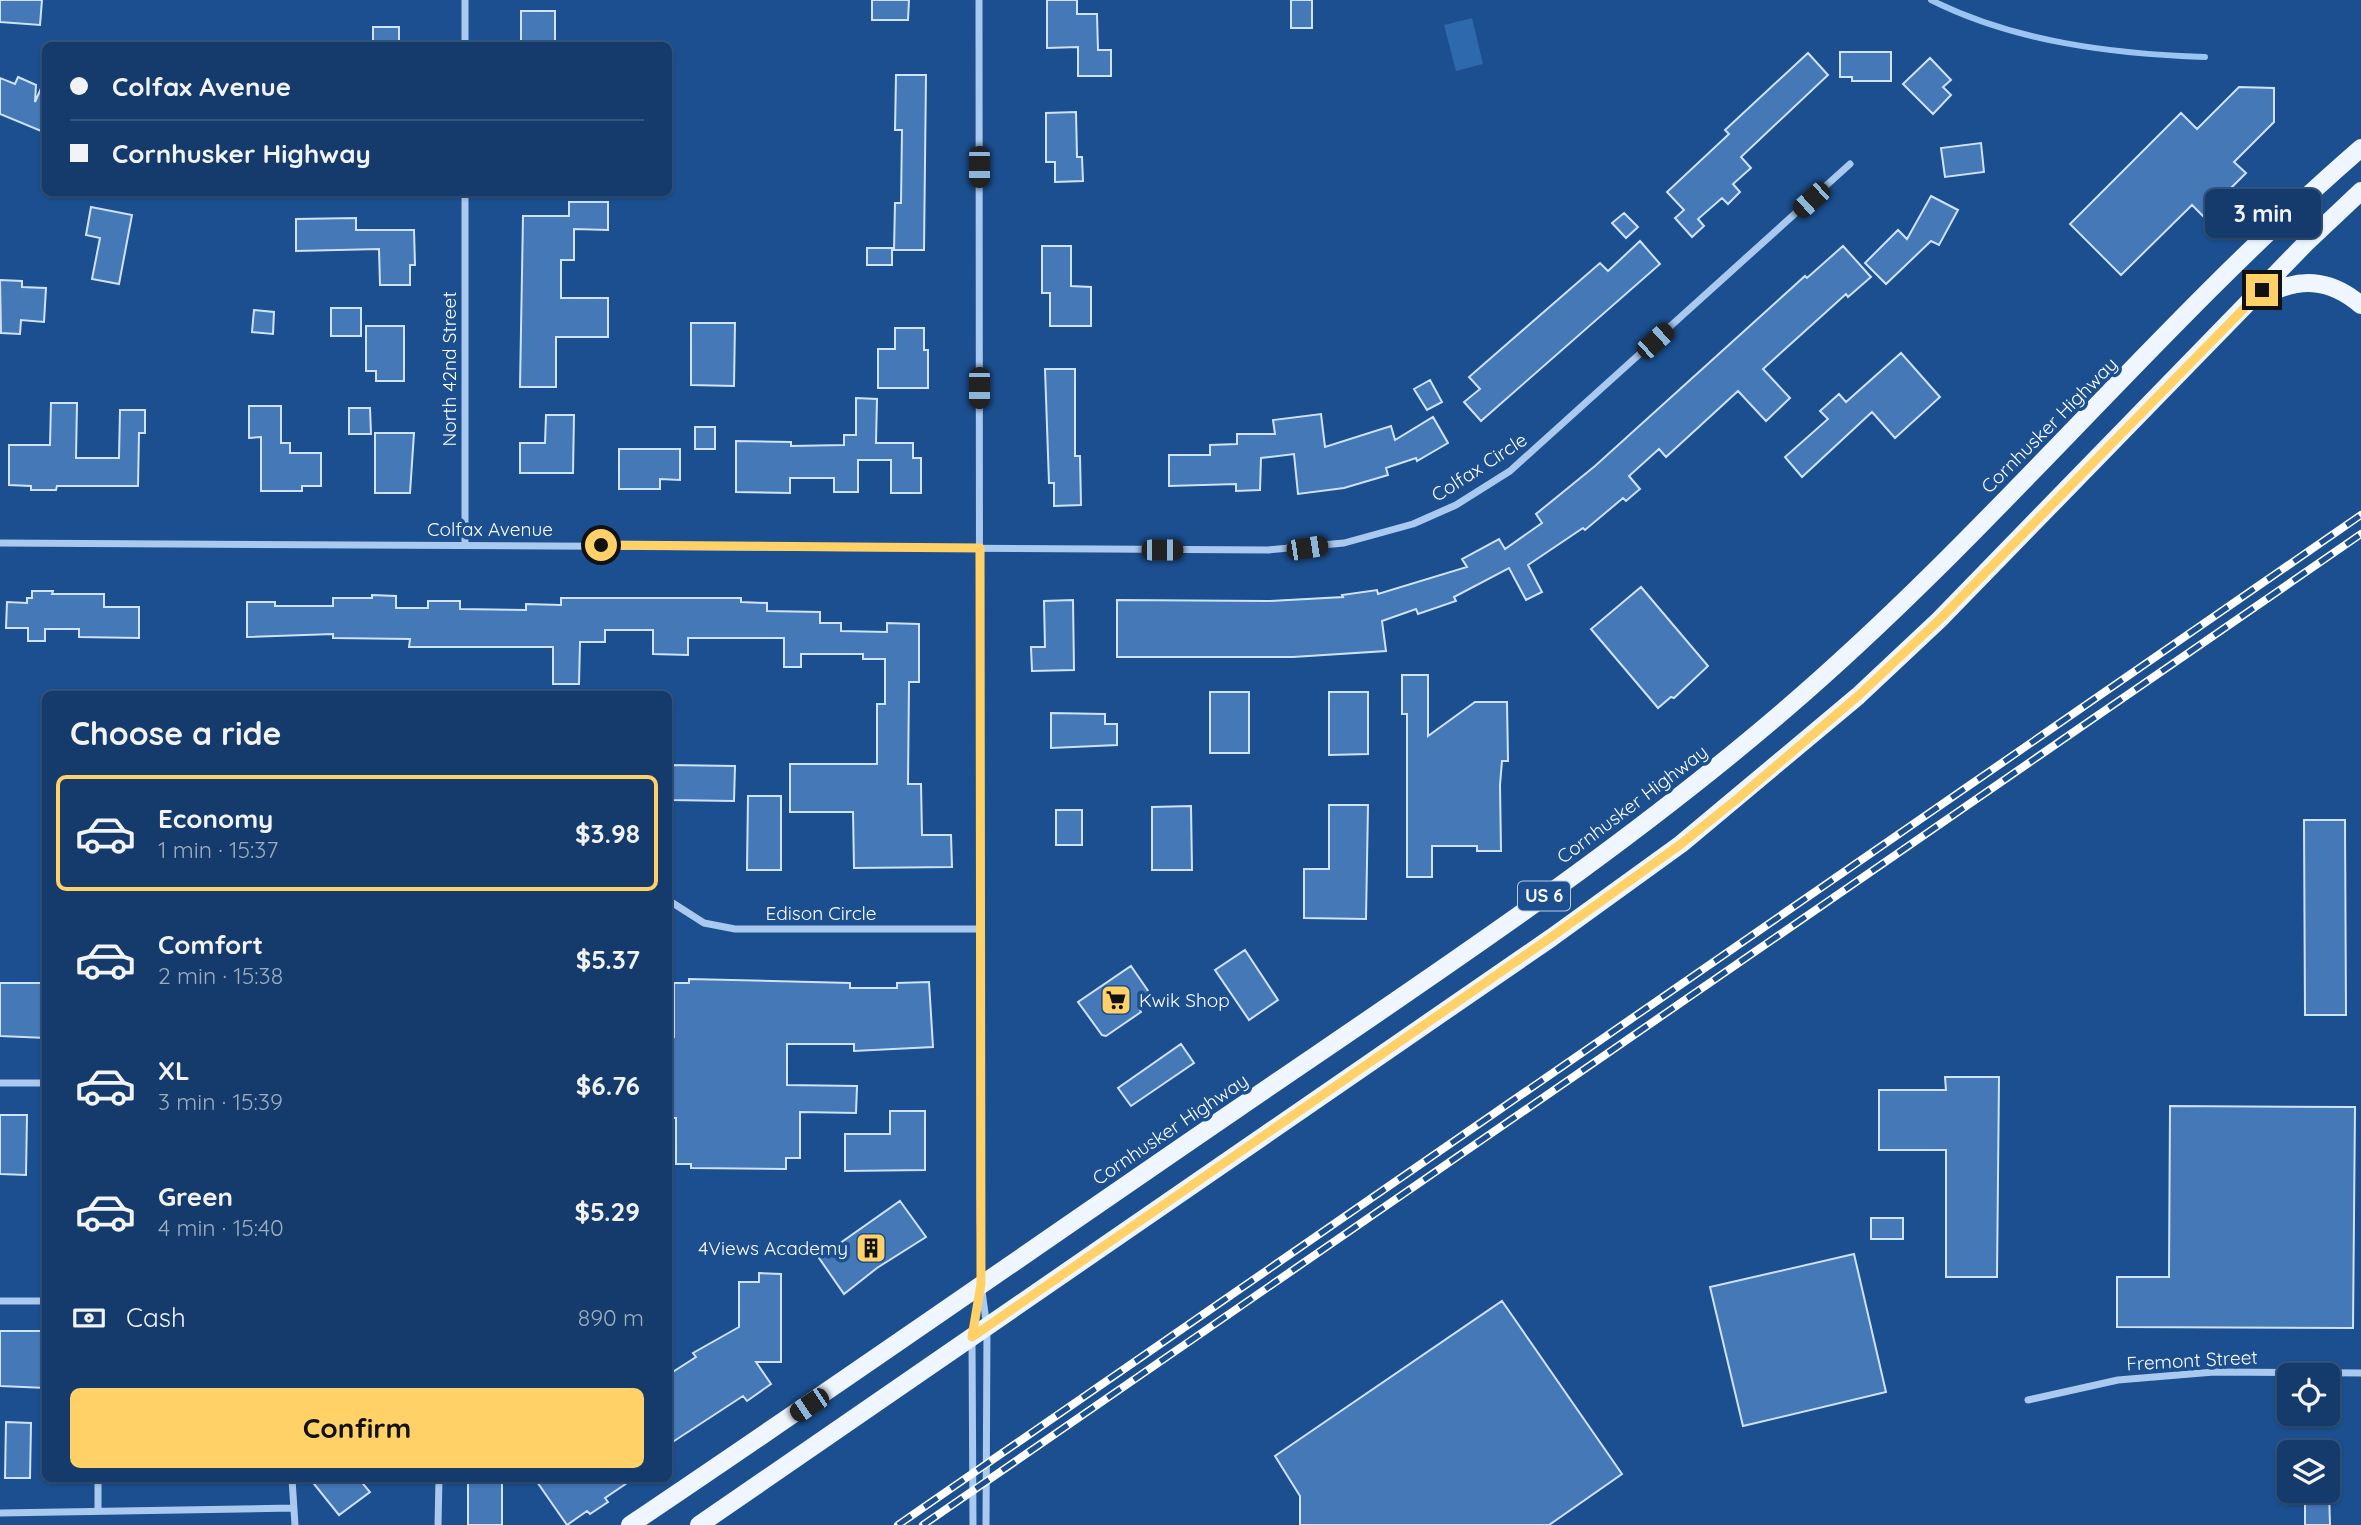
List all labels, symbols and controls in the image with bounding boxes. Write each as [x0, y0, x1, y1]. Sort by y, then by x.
text: Colfax Avenue [112, 70, 291, 103]
text: Cornhusker Highway [112, 137, 371, 170]
car [969, 146, 990, 188]
car [1789, 178, 1834, 222]
callout: 3 min [2204, 188, 2320, 238]
text: 3 min [2233, 199, 2293, 228]
route end [2246, 274, 2278, 306]
street label: North 42nd Street [437, 291, 461, 447]
car [1633, 319, 1678, 363]
street label: Cornhusker Highway [1976, 352, 2122, 498]
car [969, 367, 990, 409]
street label: Colfax Circle [1427, 427, 1531, 507]
street label: Colfax Avenue [427, 517, 553, 541]
route start [585, 529, 617, 561]
car [1285, 534, 1330, 562]
car [1142, 540, 1184, 561]
text: Choose a ride [70, 713, 282, 753]
street label: Cornhusker Highway [1552, 739, 1712, 869]
icon: car [74, 802, 137, 865]
text: Economy [158, 802, 273, 835]
text: $3.98 [575, 817, 640, 850]
text: 1 min · 15:37 [158, 835, 278, 864]
road number: US 6 [1518, 882, 1570, 911]
street label: Edison Circle [766, 901, 876, 925]
icon: car [74, 928, 137, 991]
text: Comfort [158, 928, 263, 961]
text: $5.37 [576, 943, 640, 976]
text: 2 min · 15:38 [158, 961, 283, 990]
supermarket icon: Kwik Shop [1099, 983, 1133, 1017]
place label: Kwik Shop [1139, 988, 1230, 1012]
icon: car [74, 1054, 137, 1117]
text: XL [158, 1054, 190, 1087]
street label: Cornhusker Highway [1088, 1068, 1252, 1190]
text: $6.76 [576, 1069, 640, 1102]
text: 3 min · 15:39 [158, 1087, 283, 1116]
icon: car [74, 1180, 137, 1243]
text: Green [158, 1180, 233, 1213]
text: $5.29 [575, 1195, 640, 1228]
text: 4 min · 15:40 [158, 1213, 284, 1242]
building icon: 4Views Academy [854, 1231, 888, 1265]
place label: 4Views Academy [698, 1236, 848, 1260]
icon: cash [70, 1299, 108, 1337]
text: Cash [126, 1301, 186, 1334]
text: 890 m [578, 1303, 644, 1332]
street label: Fremont Street [2126, 1345, 2258, 1375]
map controls [2277, 1363, 2340, 1503]
button: locate [2277, 1363, 2340, 1426]
car [786, 1385, 833, 1425]
button: Confirm [70, 1388, 644, 1468]
button: layers [2277, 1440, 2340, 1503]

